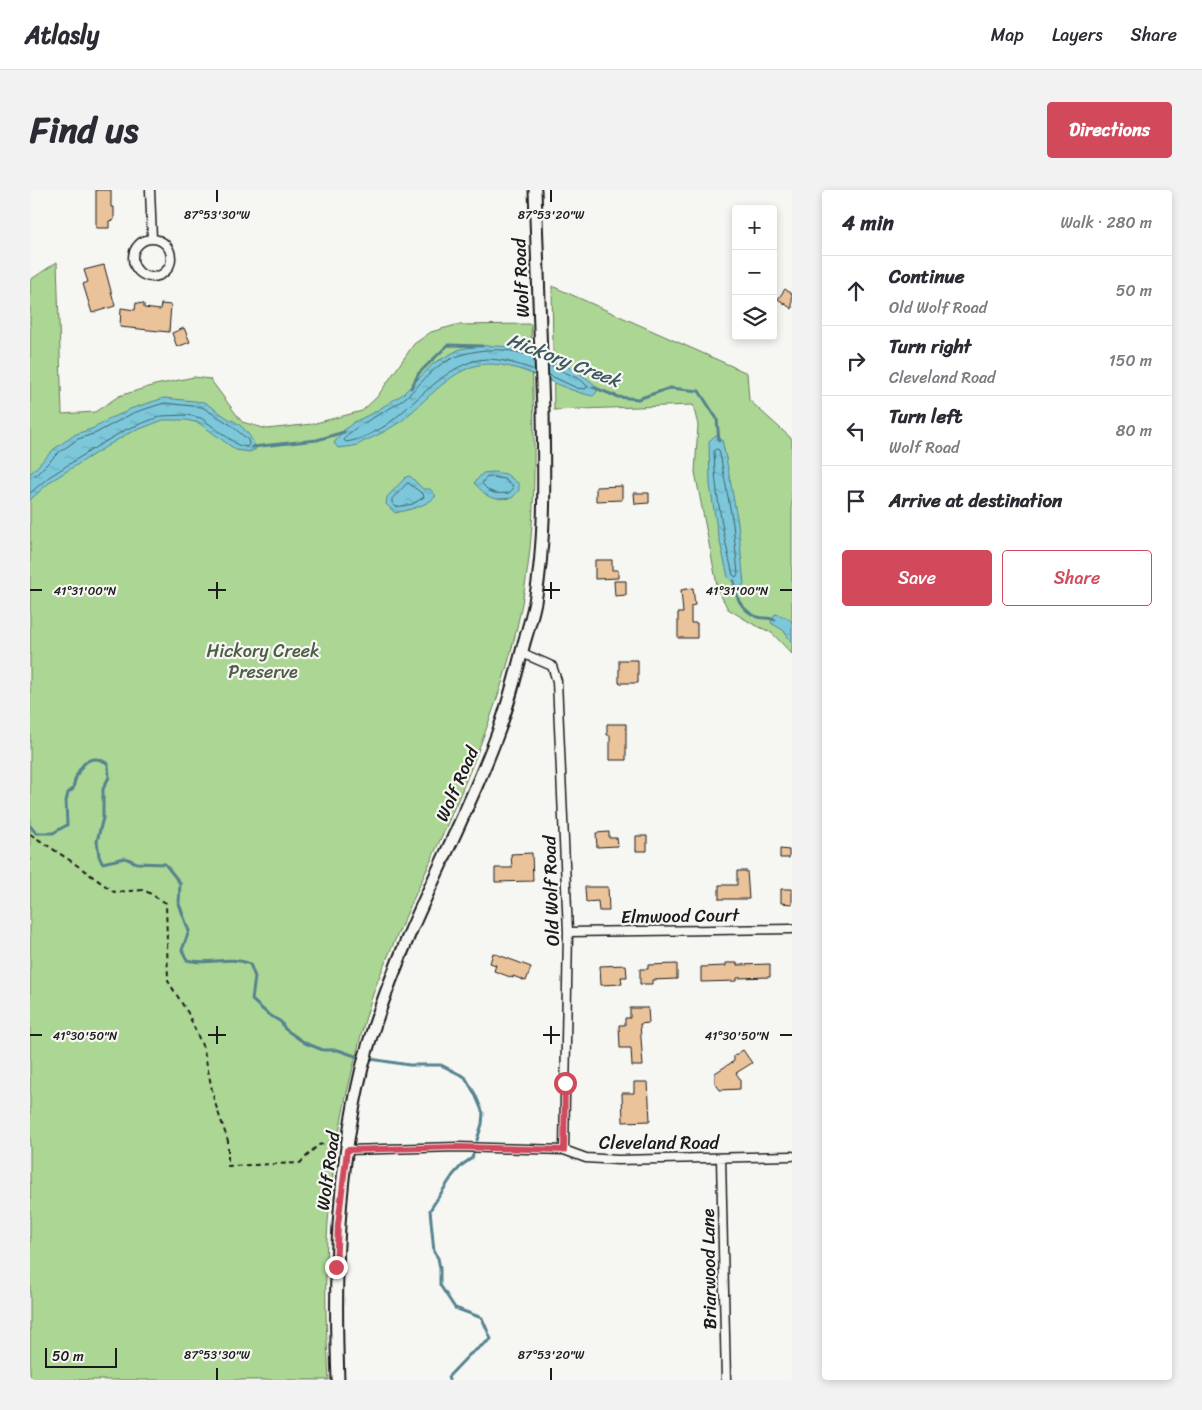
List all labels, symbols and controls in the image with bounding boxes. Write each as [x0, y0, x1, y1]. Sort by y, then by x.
text: Atlasly [25, 14, 99, 56]
text: Map [991, 19, 1024, 51]
text: Layers [1052, 19, 1103, 51]
text: Share [1131, 19, 1177, 51]
text: Find us [30, 99, 138, 161]
button: Directions [1047, 102, 1172, 158]
text: 87°53'30"W [184, 204, 251, 226]
text: 87°53'20"W [518, 204, 585, 226]
text: 4 min [842, 204, 894, 242]
map controls [732, 205, 777, 340]
button: + [732, 205, 777, 250]
text: Walk · 280 m [1061, 208, 1152, 237]
street label: Wolf Road [503, 236, 539, 318]
button: − [732, 250, 777, 295]
text: Continue [889, 260, 965, 293]
text: 50 m [1116, 276, 1152, 305]
icon: ahead [842, 277, 870, 305]
text: Old Wolf Road [889, 293, 987, 322]
button: layers [732, 295, 777, 340]
water label: Hickory Creek [502, 323, 626, 397]
text: Turn right [889, 330, 971, 363]
text: 150 m [1109, 346, 1152, 375]
icon: right [842, 347, 870, 375]
text: Cleveland Road [889, 363, 996, 392]
text: Turn left [889, 400, 962, 433]
text: 80 m [1116, 416, 1152, 445]
icon: left [842, 417, 870, 445]
text: Wolf Road [889, 433, 959, 462]
text: Arrive at destination [889, 484, 1062, 517]
icon: arrive [842, 487, 870, 515]
button: Save [842, 550, 992, 606]
button: Share [1002, 550, 1152, 606]
text: 41°31'00"N [54, 580, 117, 602]
text: 41°31'00"N [706, 580, 769, 602]
park label: Hickory Creek Preserve [207, 635, 319, 688]
street label: Wolf Road [426, 740, 488, 827]
street label: Old Wolf Road [533, 834, 569, 947]
street label: Elmwood Court [621, 899, 740, 933]
text: 41°30'50"N [53, 1025, 118, 1047]
text: 41°30'50"N [705, 1025, 770, 1047]
route start [554, 1072, 577, 1095]
street label: Cleveland Road [599, 1127, 720, 1159]
street label: Wolf Road [307, 1128, 350, 1212]
street label: Briarwood Lane [692, 1208, 726, 1330]
route end [325, 1256, 348, 1279]
text: 50 m [52, 1344, 84, 1369]
text: 87°53'30"W [184, 1344, 251, 1366]
text: 87°53'20"W [518, 1344, 585, 1366]
scale bar [45, 1345, 118, 1368]

